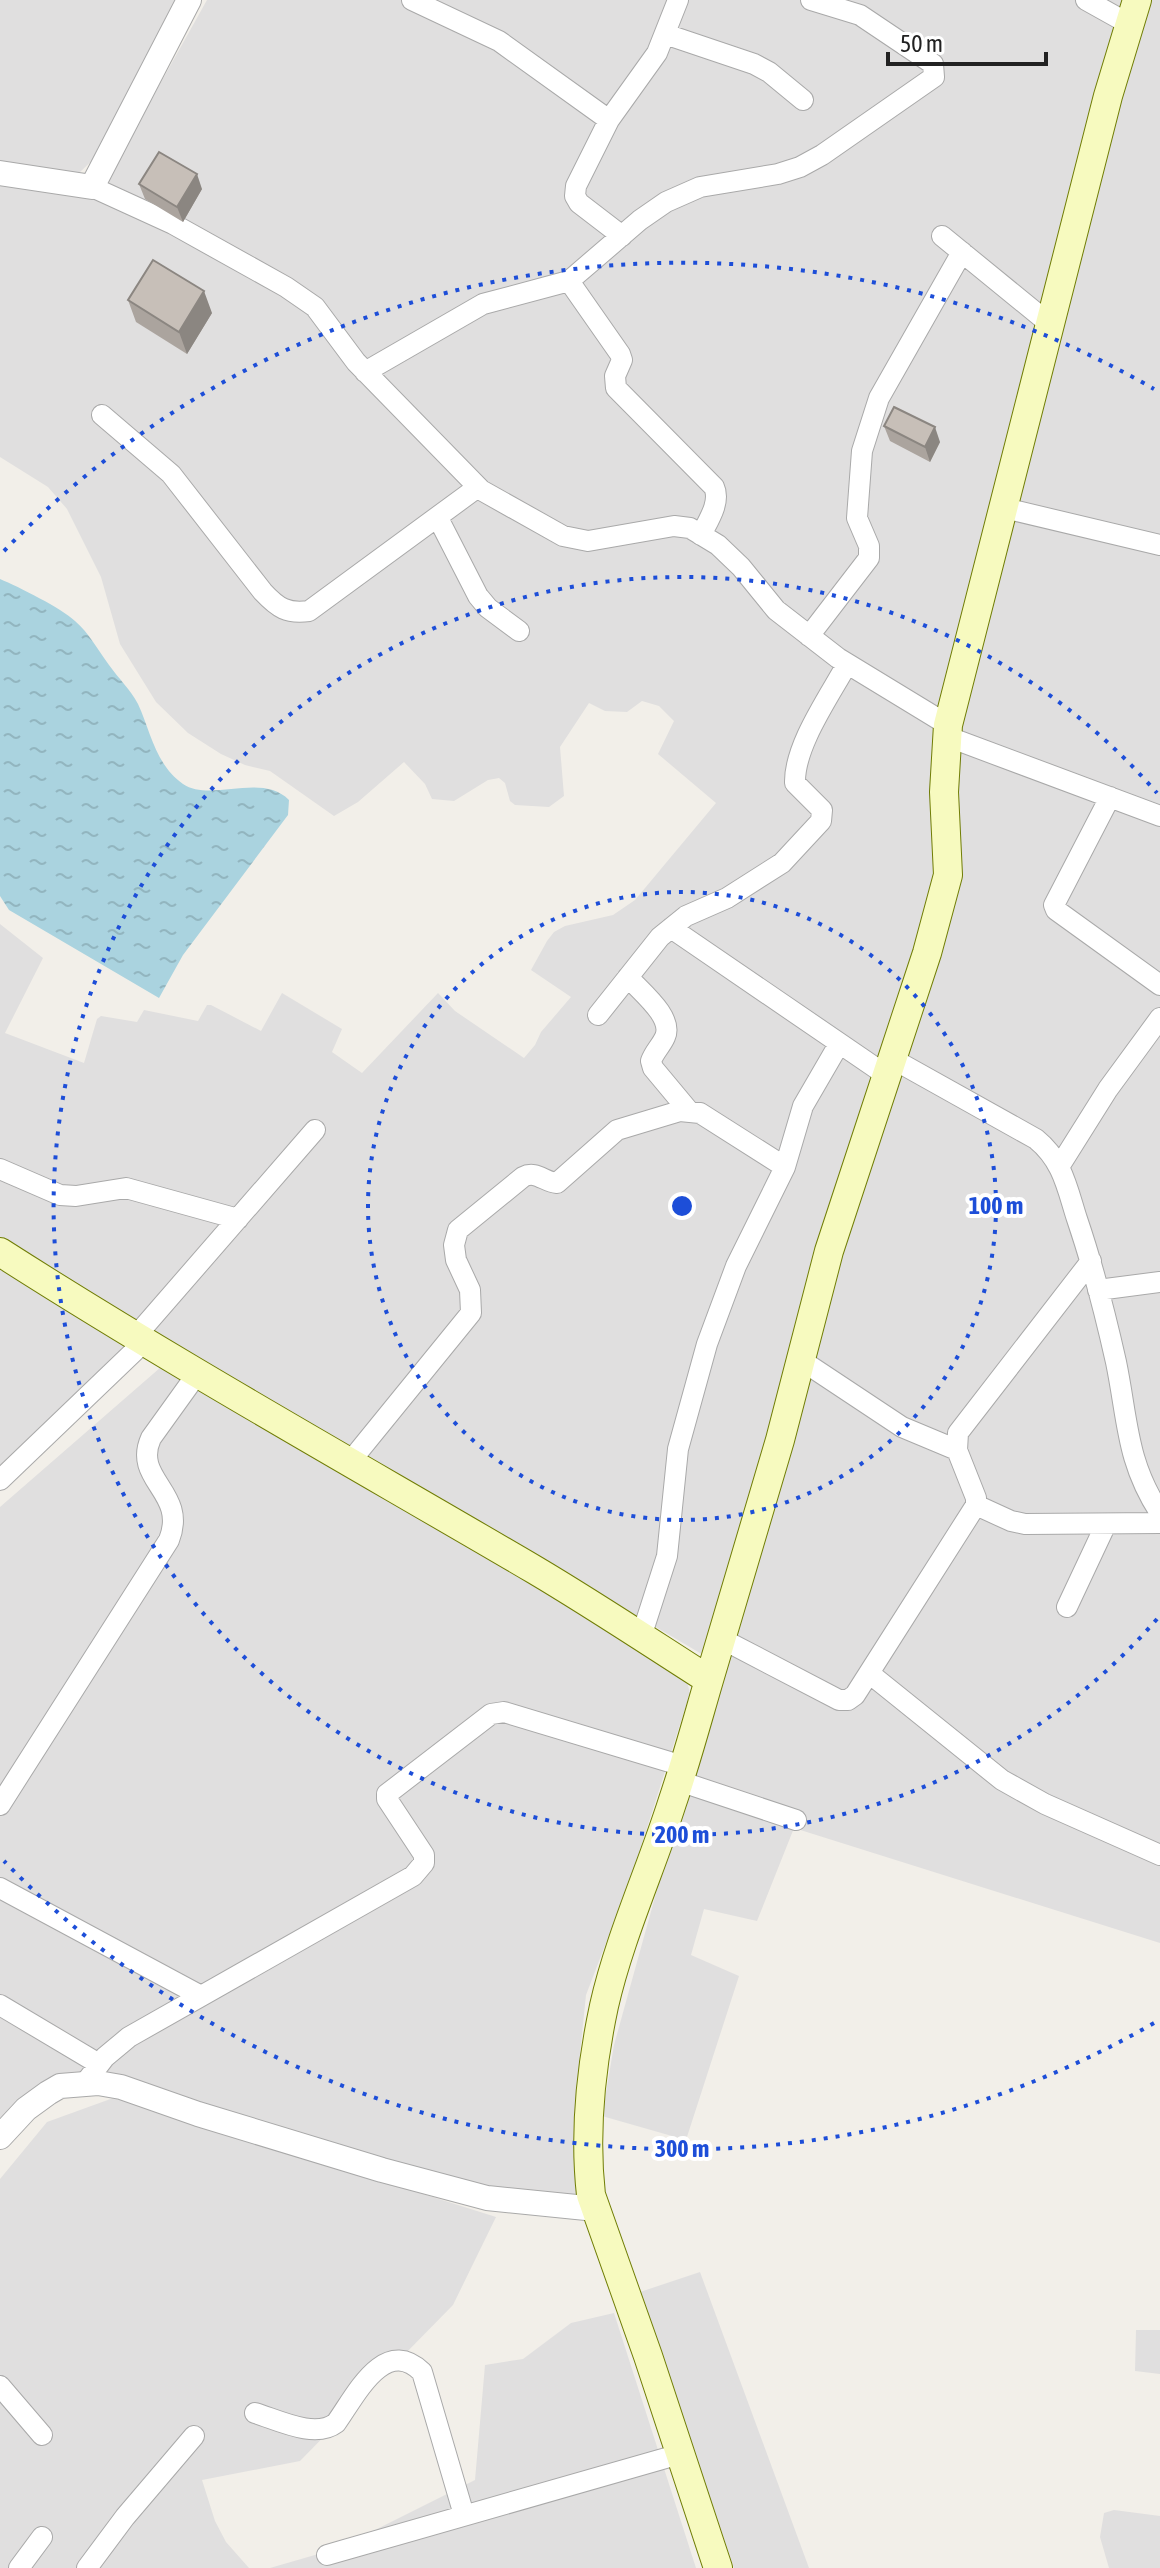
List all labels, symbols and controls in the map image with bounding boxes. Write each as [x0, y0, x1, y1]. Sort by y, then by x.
scale bar [888, 16, 1046, 66]
text: 50 m [900, 30, 943, 57]
centre of rings [668, 1192, 696, 1220]
text: 100 m [969, 1192, 1023, 1219]
text: 200 m [655, 1821, 709, 1848]
text: 300 m [655, 2135, 709, 2162]

